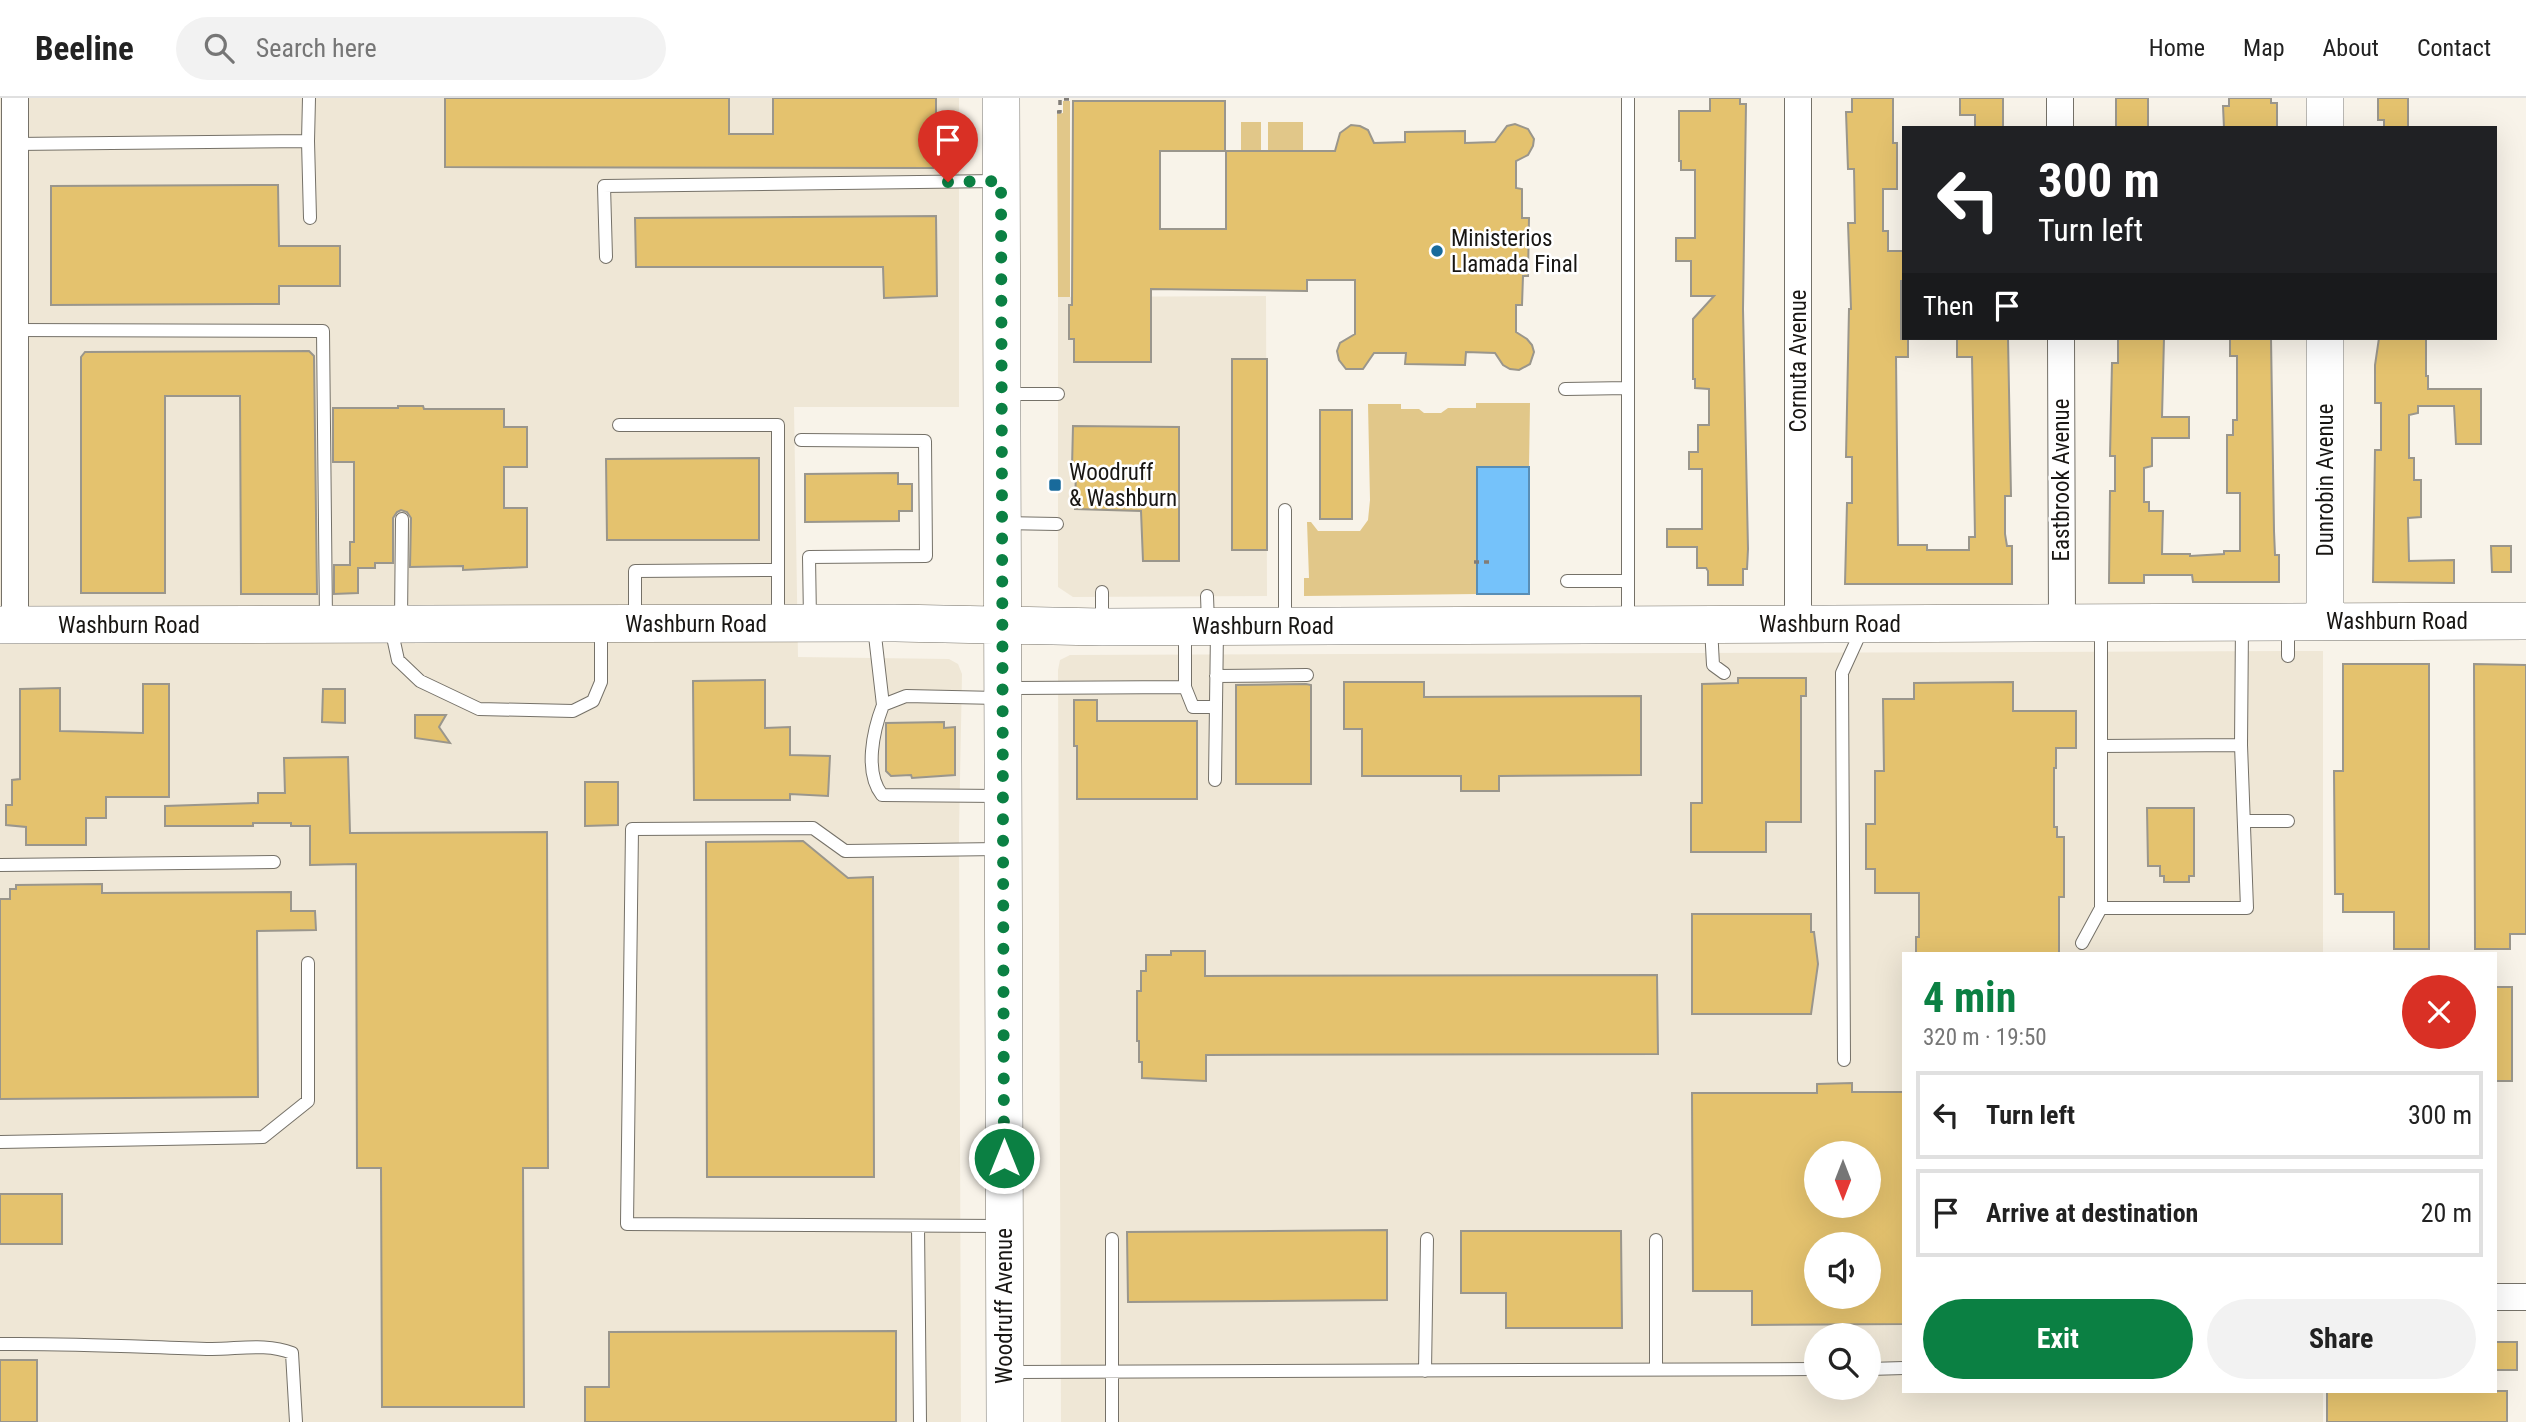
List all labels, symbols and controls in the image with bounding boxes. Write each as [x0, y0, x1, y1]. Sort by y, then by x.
search box [176, 17, 666, 80]
text: Beeline [35, 29, 134, 68]
icon: search [200, 29, 238, 67]
text: Search here [256, 33, 377, 63]
text: Home [2149, 34, 2205, 62]
text: Map [2243, 34, 2285, 62]
text: About [2323, 34, 2379, 62]
text: Contact [2417, 34, 2491, 62]
pin [918, 110, 978, 182]
icon: arrive [929, 121, 967, 159]
text: 300 m [2038, 152, 2160, 209]
icon: left [1923, 154, 2014, 245]
text: Turn left [2038, 211, 2143, 249]
place label: Ministerios Llamada Final [1451, 225, 1578, 278]
marker: Ministerios Llamada Final [1429, 243, 1445, 259]
icon: arrive [1988, 287, 2026, 325]
street label: Cornuta Avenue [1785, 289, 1812, 433]
text: Then [1923, 291, 1974, 321]
street label: Eastbrook Avenue [2048, 399, 2075, 561]
street label: Dunrobin Avenue [2312, 404, 2339, 556]
place label: Woodruff & Washburn [1069, 459, 1177, 512]
marker: Woodruff & Washburn [1047, 477, 1063, 493]
street label: Washburn Road [2326, 608, 2468, 635]
street label: Washburn Road [625, 611, 767, 638]
street label: Washburn Road [1759, 611, 1901, 638]
street label: Washburn Road [58, 612, 200, 639]
street label: Washburn Road [1192, 613, 1334, 640]
text: 4 min [1923, 973, 2016, 1022]
button: close [2402, 975, 2476, 1049]
text: 320 m · 19:50 [1923, 1024, 2047, 1051]
icon: left [1927, 1096, 1965, 1134]
text: Turn left [1986, 1100, 2075, 1130]
text: 300 m [2408, 1100, 2472, 1130]
position arrow [967, 1121, 1041, 1195]
north arrow [1804, 1141, 1881, 1218]
map controls [1804, 1141, 1881, 1400]
icon: arrive [1927, 1194, 1965, 1232]
text: Arrive at destination [1986, 1198, 2198, 1228]
text: 20 m [2421, 1198, 2472, 1228]
street label: Woodruff Avenue [991, 1228, 1018, 1384]
button: sound [1804, 1232, 1881, 1309]
button: Exit [1923, 1299, 2193, 1379]
button: Share [2207, 1299, 2476, 1379]
button: search [1804, 1323, 1881, 1400]

